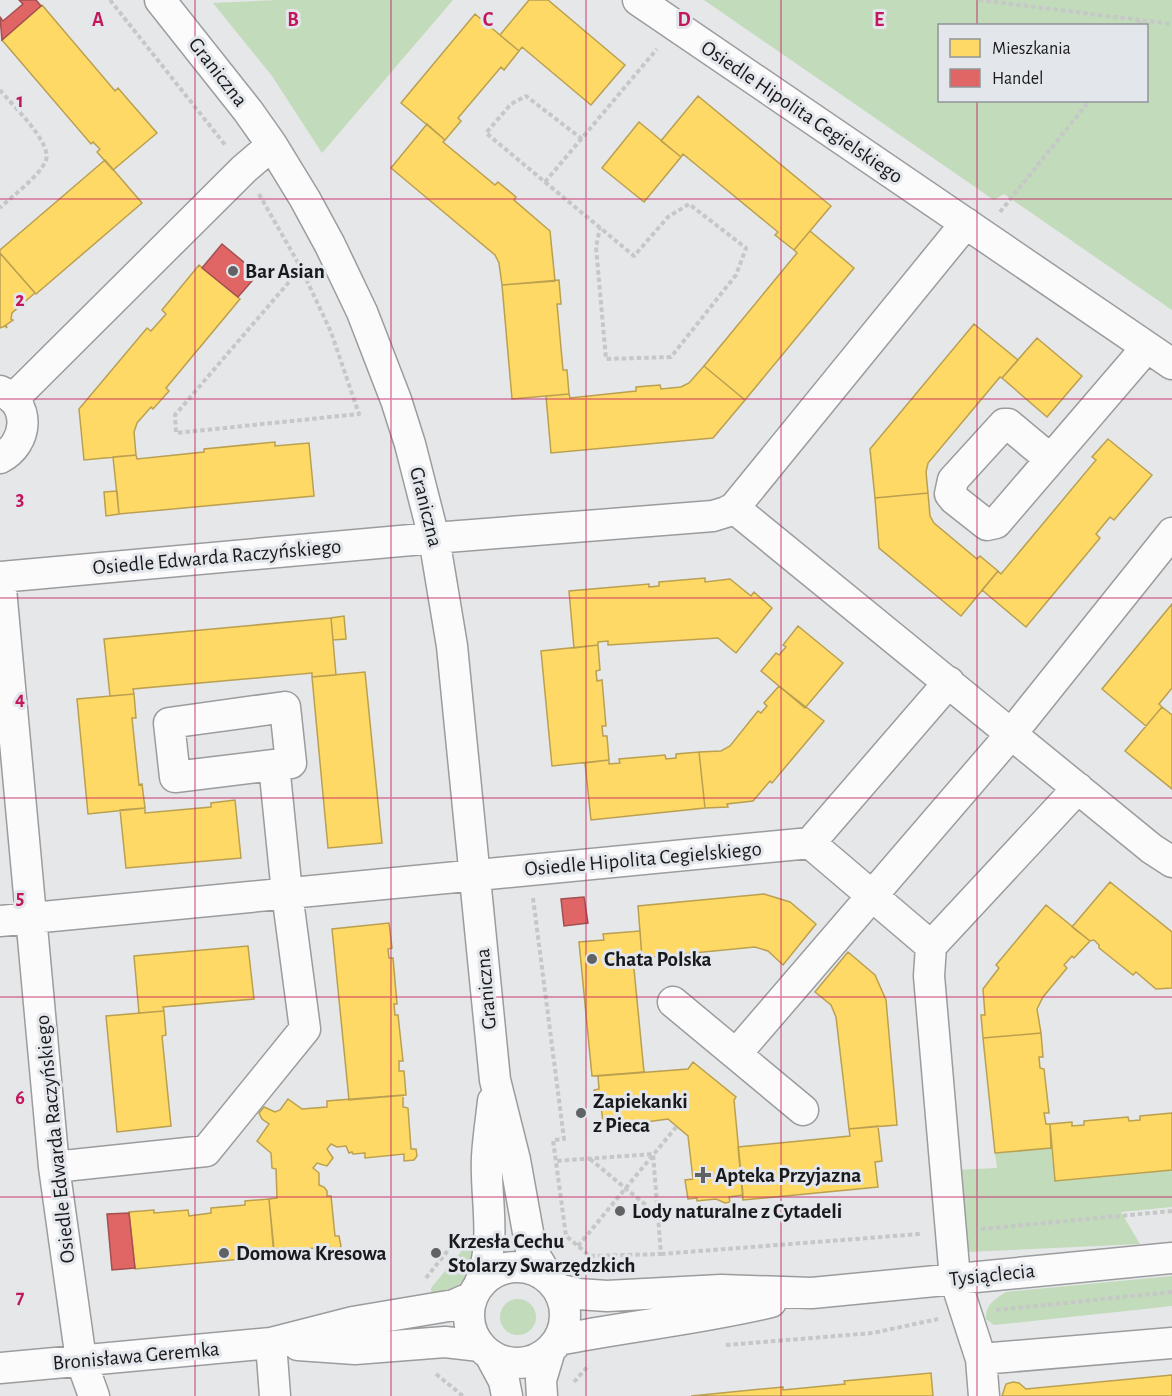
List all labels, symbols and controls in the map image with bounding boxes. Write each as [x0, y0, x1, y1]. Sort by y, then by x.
text: A [92, 10, 104, 30]
text: B [287, 10, 299, 30]
text: C [483, 10, 494, 30]
text: D [677, 10, 691, 30]
text: E [874, 10, 884, 30]
legend [938, 24, 1148, 102]
street label: Graniczna [185, 33, 252, 111]
street label: Osiedle Hipolita Cegielskiego [697, 37, 907, 187]
text: Mieszkania [992, 40, 1071, 58]
text: Handel [992, 70, 1043, 88]
text: 1 [16, 91, 24, 111]
place label: Bar Asian [245, 261, 325, 282]
marker: Bar Asian [226, 264, 240, 278]
text: 2 [15, 290, 25, 310]
street label: Graniczna [406, 465, 446, 549]
text: 3 [16, 489, 24, 509]
street label: Osiedle Edwarda Raczyńskiego [92, 536, 342, 578]
text: 4 [15, 689, 25, 709]
street label: Osiedle Hipolita Cegielskiego [523, 838, 763, 880]
text: 5 [16, 888, 24, 908]
street label: Graniczna [472, 947, 500, 1030]
place label: Chata Polska [604, 949, 712, 970]
marker: Chata Polska [585, 952, 599, 966]
street label: Osiedle Edwarda Raczyńskiego [32, 1014, 78, 1264]
text: 6 [15, 1088, 25, 1108]
place label: Zapiekanki z Pieca [593, 1091, 688, 1136]
marker: Zapiekanki z Pieca [574, 1106, 588, 1120]
place label: Apteka Przyjazna [715, 1165, 861, 1186]
marker: Apteka Przyjazna [696, 1168, 710, 1182]
place label: Lody naturalne z Cytadeli [632, 1201, 842, 1222]
marker: Lody naturalne z Cytadeli [613, 1204, 627, 1218]
place label: Krzesła Cechu Stolarzy Swarzędzkich [448, 1231, 635, 1276]
place label: Domowa Kresowa [236, 1243, 387, 1264]
marker: Domowa Kresowa [217, 1246, 231, 1260]
marker: Krzesła Cechu Stolarzy Swarzędzkich [429, 1246, 443, 1260]
street label: Tysiąclecia [948, 1260, 1036, 1290]
text: 7 [16, 1287, 25, 1307]
street label: Bronisława Geremka [52, 1338, 221, 1374]

